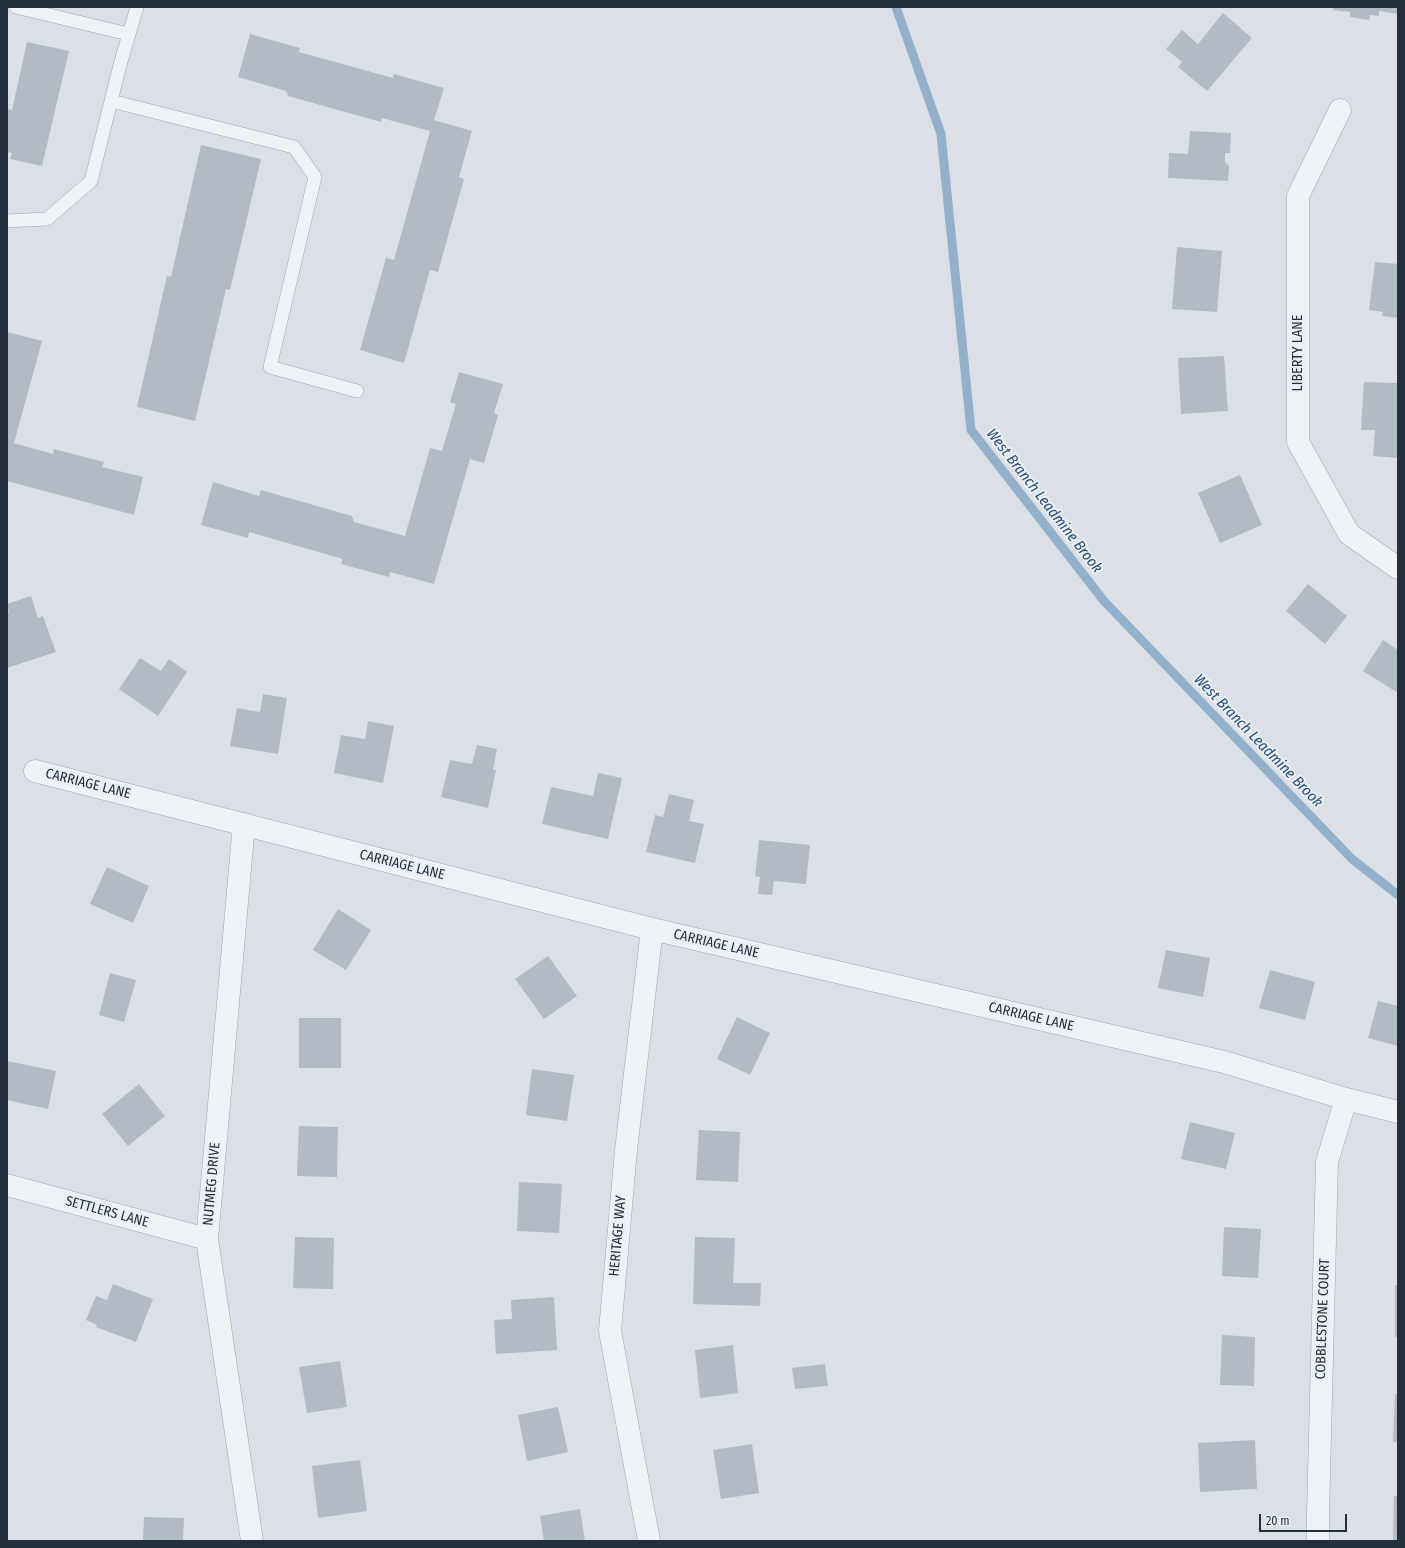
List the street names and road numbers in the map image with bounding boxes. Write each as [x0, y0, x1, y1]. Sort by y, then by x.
street label: LIBERTY LANE [1290, 315, 1306, 391]
street label: CARRIAGE LANE [44, 765, 132, 803]
street label: CARRIAGE LANE [358, 846, 446, 884]
street label: CARRIAGE LANE [672, 926, 760, 962]
street label: CARRIAGE LANE [987, 999, 1075, 1035]
street label: NUTMEG DRIVE [200, 1142, 224, 1226]
street label: SETTLERS LANE [63, 1193, 151, 1231]
street label: HERITAGE WAY [606, 1195, 630, 1277]
street label: COBBLESTONE COURT [1312, 1258, 1334, 1380]

